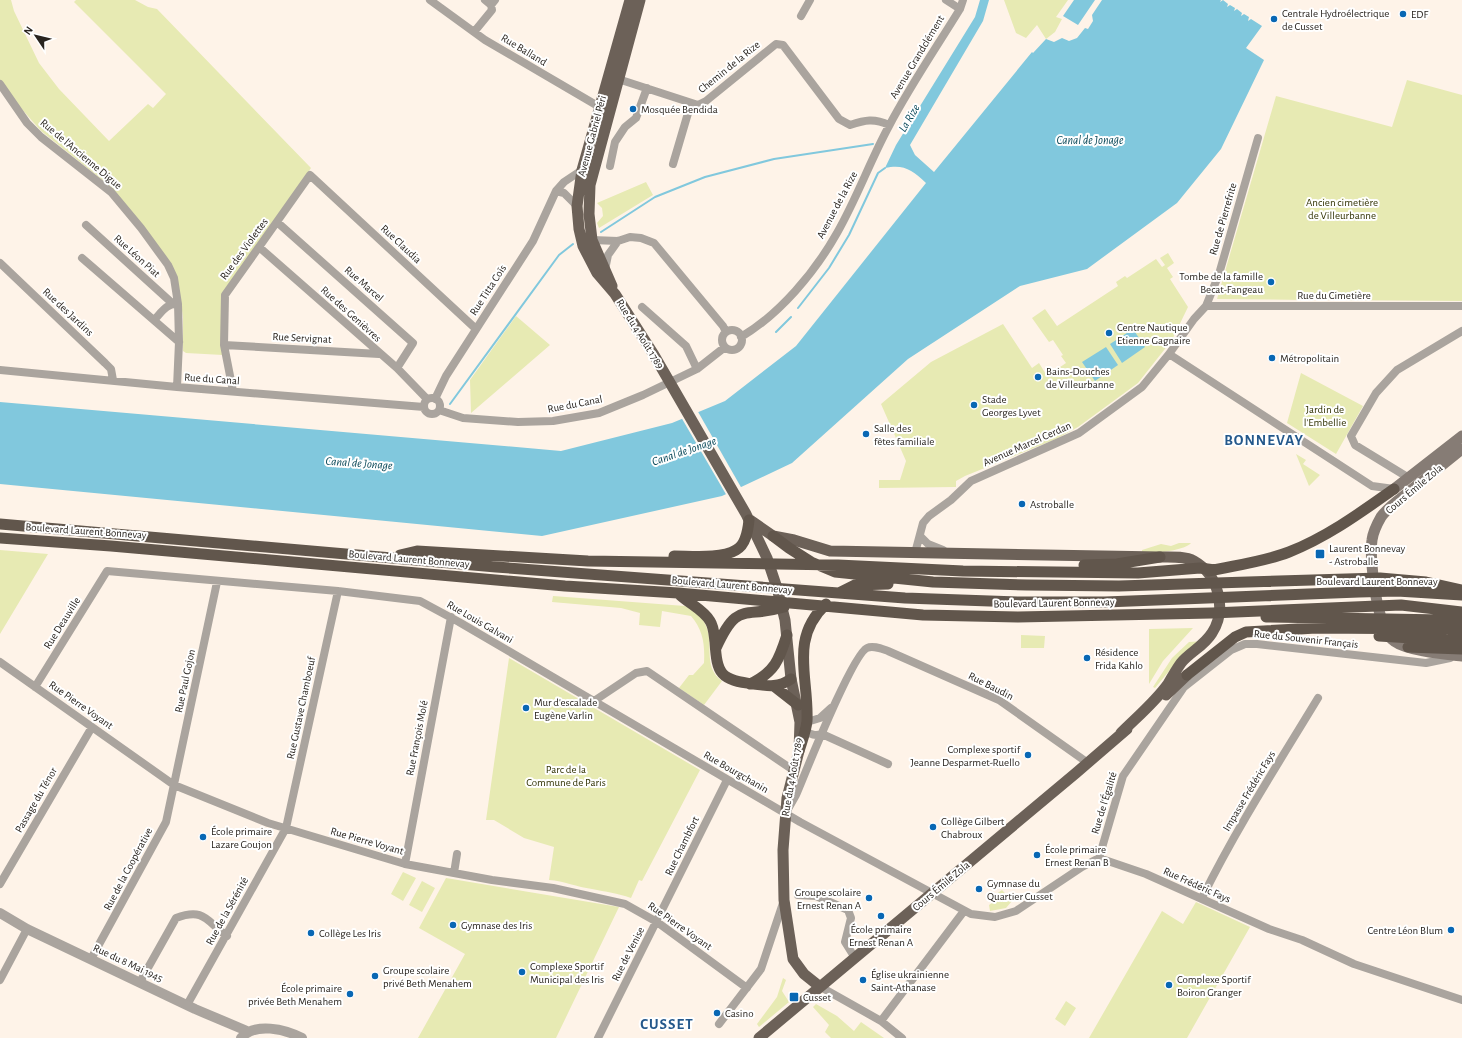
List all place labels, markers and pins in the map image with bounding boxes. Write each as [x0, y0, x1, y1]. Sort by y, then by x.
place label: Centrale Hydroélectrique de Cusset [1282, 8, 1389, 32]
marker: EDF [1398, 9, 1408, 19]
place label: EDF [1411, 9, 1428, 20]
marker: Centrale Hydroélectrique de Cusset [1269, 14, 1279, 24]
marker: Mosquée Bendida [628, 104, 638, 114]
place label: Mosquée Bendida [641, 104, 718, 115]
place label: Tombe de la famille Becat-Fangeau [1179, 271, 1263, 295]
marker: Tombe de la famille Becat-Fangeau [1266, 277, 1276, 287]
place label: Centre Nautique Etienne Gagnaire [1117, 322, 1190, 346]
marker: Centre Nautique Etienne Gagnaire [1104, 328, 1114, 338]
marker: Métropolitain [1267, 353, 1277, 363]
place label: Métropolitain [1280, 353, 1339, 364]
place label: Bains-Douches de Villeurbanne [1046, 366, 1114, 390]
marker: Bains-Douches de Villeurbanne [1033, 372, 1043, 382]
place label: Stade Georges Lyvet [982, 394, 1041, 418]
marker: Stade Georges Lyvet [969, 400, 979, 410]
place label: Salle des fêtes familiale [874, 423, 934, 447]
marker: Salle des fêtes familiale [861, 429, 871, 439]
marker: Astroballe [1017, 499, 1027, 509]
place label: Astroballe [1030, 499, 1074, 510]
place label: Laurent Bonnevay - Astroballe [1329, 543, 1406, 567]
marker: Laurent Bonnevay - Astroballe [1314, 548, 1326, 560]
place label: Résidence Frida Kahlo [1095, 647, 1143, 671]
marker: Résidence Frida Kahlo [1082, 653, 1092, 663]
place label: Mur d'escalade Eugène Varlin [534, 697, 597, 721]
marker: Mur d'escalade Eugène Varlin [521, 703, 531, 713]
place label: Complexe sportif Jeanne Desparmet-Ruello [911, 744, 1021, 768]
marker: Complexe sportif Jeanne Desparmet-Ruello [1023, 750, 1033, 760]
place label: Collège Gilbert Chabroux [941, 816, 1005, 840]
marker: Collège Gilbert Chabroux [928, 822, 938, 832]
place label: École primaire Lazare Goujon [211, 825, 272, 850]
marker: École primaire Lazare Goujon [198, 832, 208, 842]
place label: École primaire Ernest Renan B [1045, 843, 1109, 868]
marker: École primaire Ernest Renan B [1032, 850, 1042, 860]
place label: Gymnase du Quartier Cusset [987, 878, 1053, 902]
marker: Gymnase du Quartier Cusset [974, 884, 984, 894]
place label: Groupe scolaire Ernest Renan A [795, 887, 862, 911]
marker: Groupe scolaire Ernest Renan A [864, 893, 874, 903]
marker: École primaire Ernest Renan A [876, 911, 886, 921]
marker: Gymnase des Iris [448, 920, 458, 930]
place label: Gymnase des Iris [461, 920, 532, 931]
place label: École primaire Ernest Renan A [849, 923, 914, 948]
place label: Centre Léon Blum [1368, 925, 1443, 936]
marker: Centre Léon Blum [1446, 925, 1456, 935]
marker: Collège Les Iris [306, 928, 316, 938]
place label: Collège Les Iris [319, 928, 381, 939]
place label: Complexe Sportif Municipal des Iris [530, 961, 604, 985]
place label: Groupe scolaire privé Beth Menahem [383, 965, 472, 989]
marker: Complexe Sportif Municipal des Iris [517, 967, 527, 977]
place label: Église ukrainienne Saint-Athanase [871, 968, 949, 993]
marker: Groupe scolaire privé Beth Menahem [370, 971, 380, 981]
place label: Complexe Sportif Boiron Granger [1177, 974, 1251, 998]
marker: Église ukrainienne Saint-Athanase [858, 975, 868, 985]
marker: Complexe Sportif Boiron Granger [1164, 980, 1174, 990]
place label: École primaire privée Beth Menahem [248, 982, 342, 1007]
marker: École primaire privée Beth Menahem [345, 989, 355, 999]
marker: Cusset [788, 991, 800, 1003]
place label: Cusset [803, 992, 831, 1003]
marker: Casino [712, 1008, 722, 1018]
place label: Casino [725, 1008, 754, 1019]

